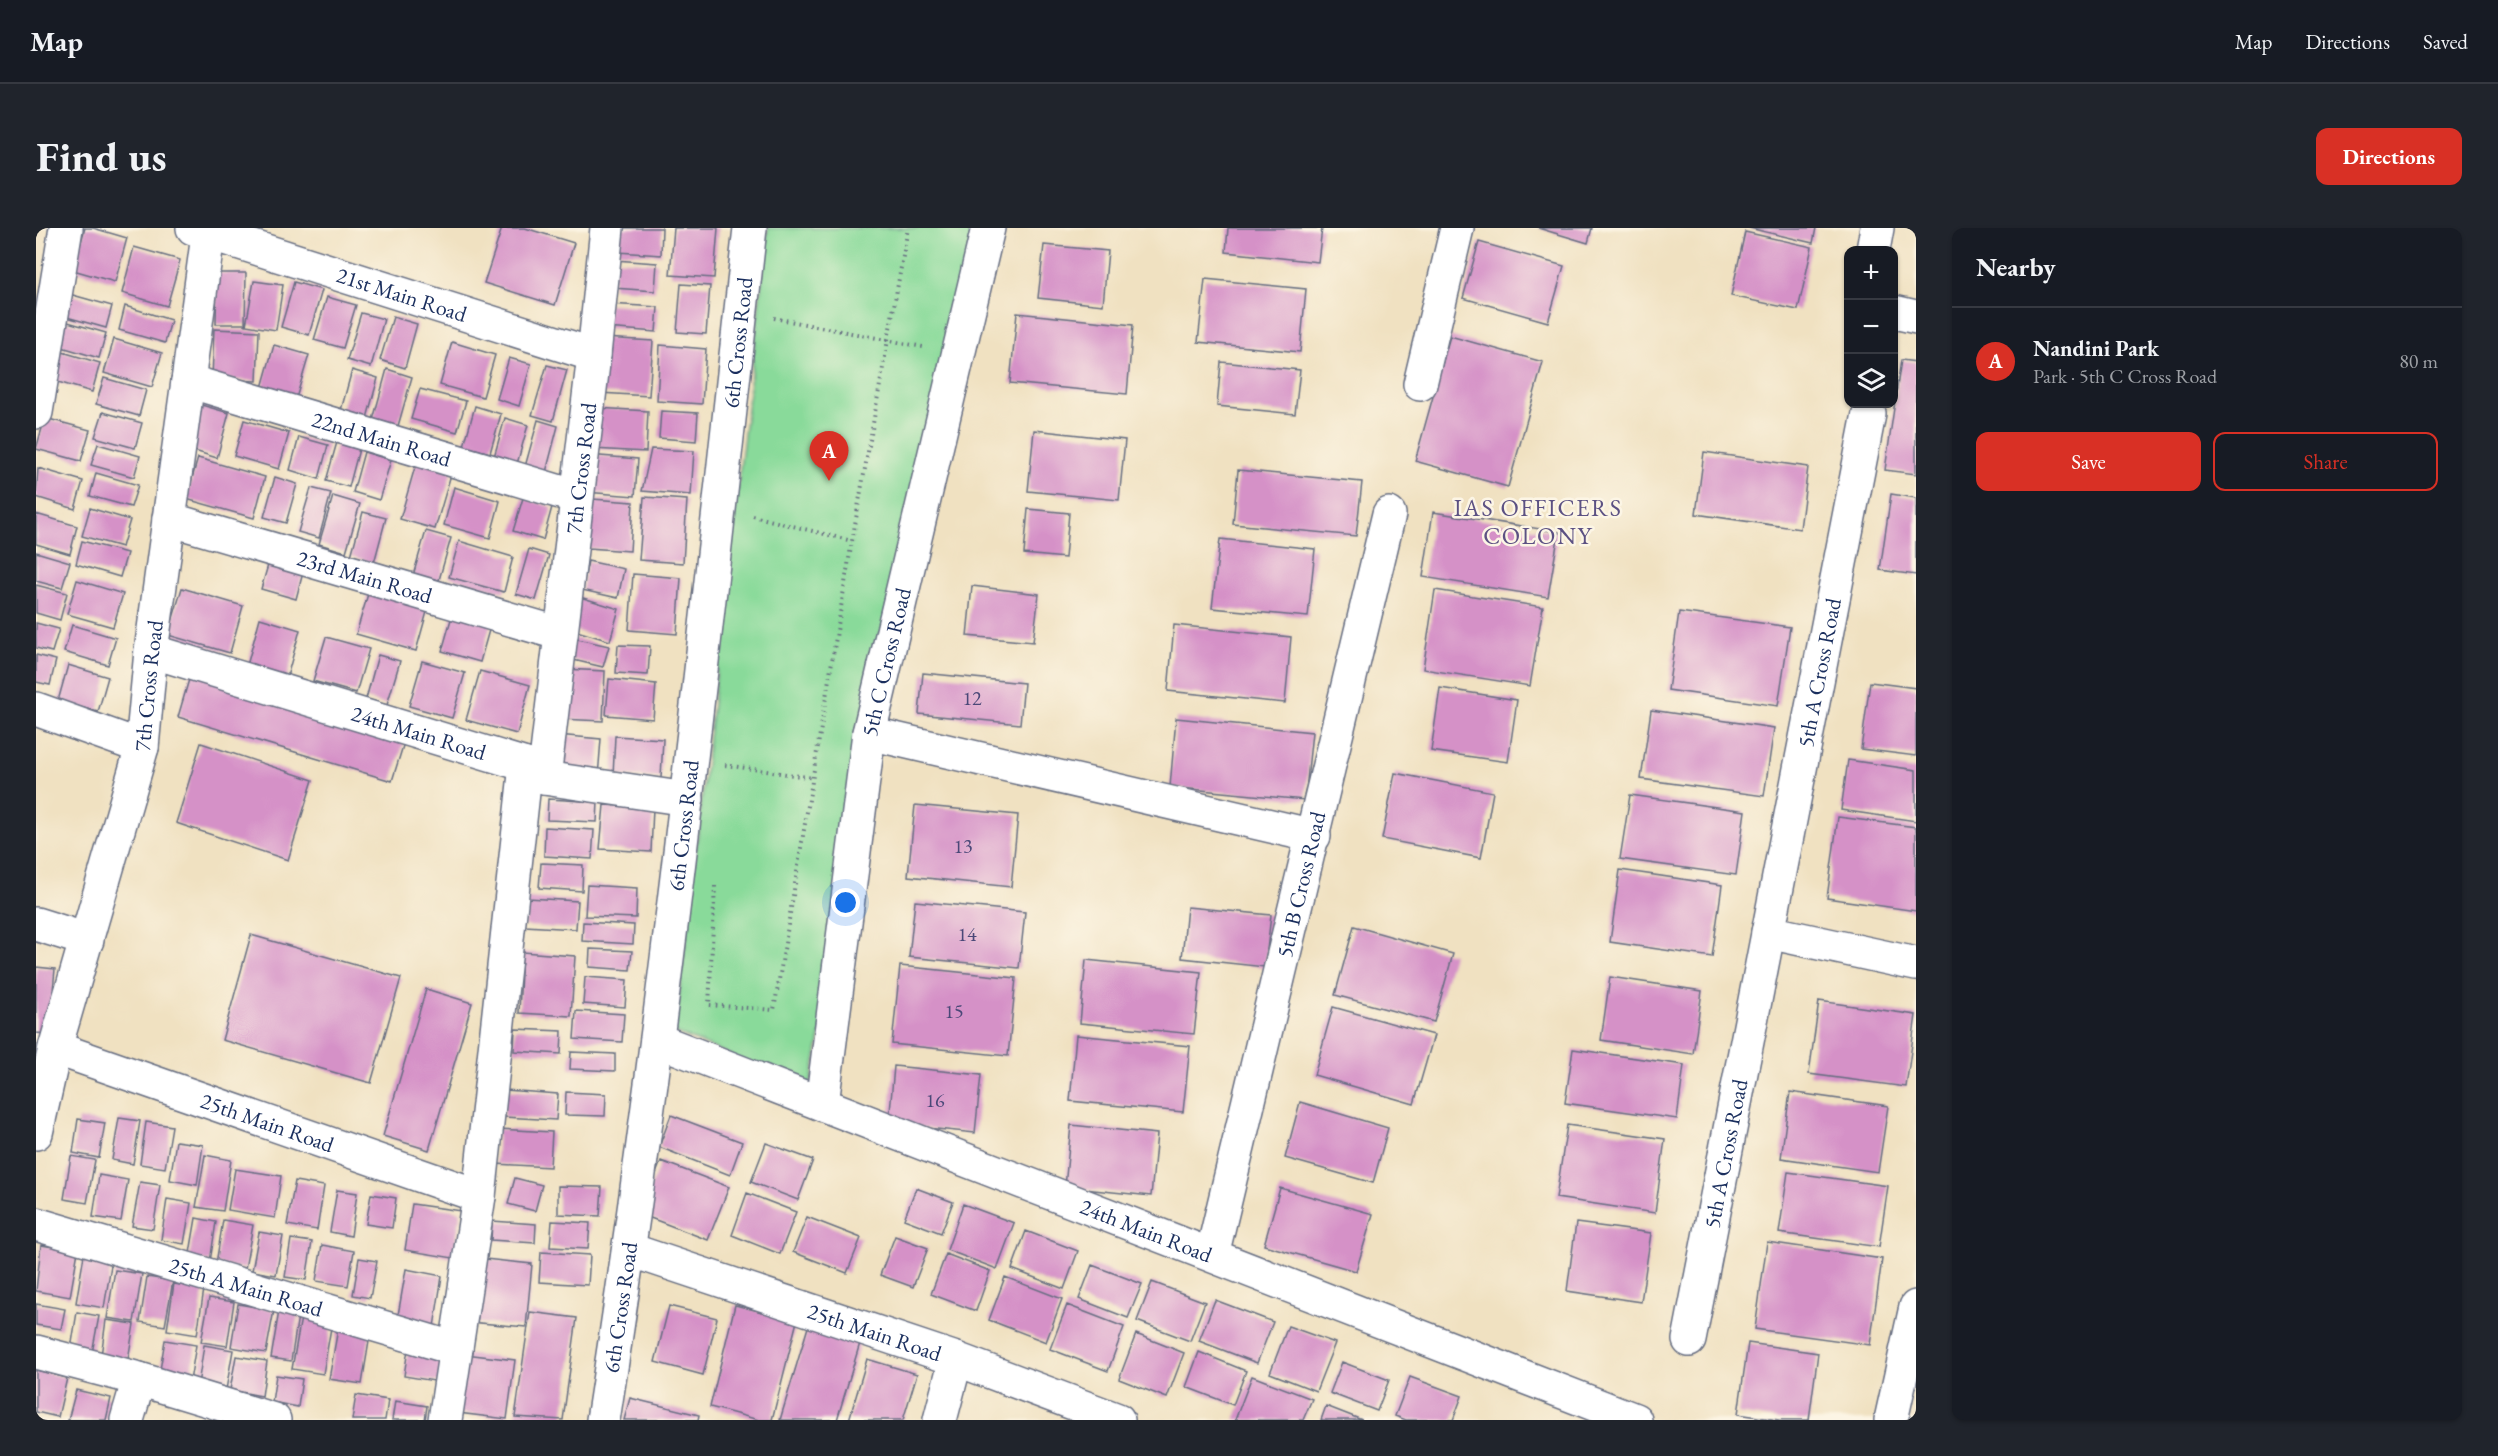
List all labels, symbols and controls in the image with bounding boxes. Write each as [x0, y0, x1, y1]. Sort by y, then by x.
text: Map [30, 23, 83, 59]
text: Map [2235, 28, 2272, 55]
text: Directions [2305, 28, 2390, 55]
text: Saved [2423, 28, 2468, 55]
button: Directions [2316, 128, 2462, 185]
text: Find us [36, 129, 167, 184]
map controls [1844, 246, 1898, 408]
button: + [1844, 246, 1898, 300]
text: Nearby [1976, 250, 2056, 284]
street label: 21st Main Road [333, 260, 471, 329]
street label: 6th Cross Road [716, 275, 759, 410]
button: − [1844, 300, 1898, 354]
text: Nandini Park [2033, 334, 2159, 363]
text: A [1988, 348, 2003, 374]
text: 80 m [2399, 348, 2438, 374]
button: layers [1844, 354, 1898, 408]
text: Park · 5th C Cross Road [2033, 363, 2217, 389]
street label: 7th Cross Road [558, 400, 603, 535]
street label: 22nd Main Road [308, 404, 456, 473]
pin: A [810, 432, 848, 481]
button: Save [1976, 432, 2201, 491]
button: Share [2213, 432, 2438, 491]
district label: IAS OFFICERS COLONY [1454, 492, 1622, 551]
street label: 23rd Main Road [294, 543, 437, 610]
street label: 5th C Cross Road [854, 584, 917, 739]
street label: 5th A Cross Road [1790, 595, 1848, 750]
street label: 7th Cross Road [127, 617, 170, 753]
house number: 12 [962, 685, 982, 711]
street label: 24th Main Road [348, 698, 491, 767]
street label: 6th Cross Road [661, 757, 705, 893]
street label: 5th B Cross Road [1269, 808, 1332, 960]
house number: 13 [953, 833, 973, 859]
your location [831, 888, 860, 917]
house number: 14 [957, 921, 977, 947]
house number: 15 [944, 998, 964, 1024]
street label: 5th A Cross Road [1697, 1076, 1754, 1231]
street label: 25th Main Road [197, 1085, 339, 1159]
house number: 16 [925, 1087, 945, 1113]
street label: 24th Main Road [1076, 1191, 1217, 1269]
street label: 6th Cross Road [596, 1239, 644, 1375]
street label: 25th A Main Road [166, 1250, 327, 1323]
street label: 25th Main Road [804, 1296, 946, 1368]

